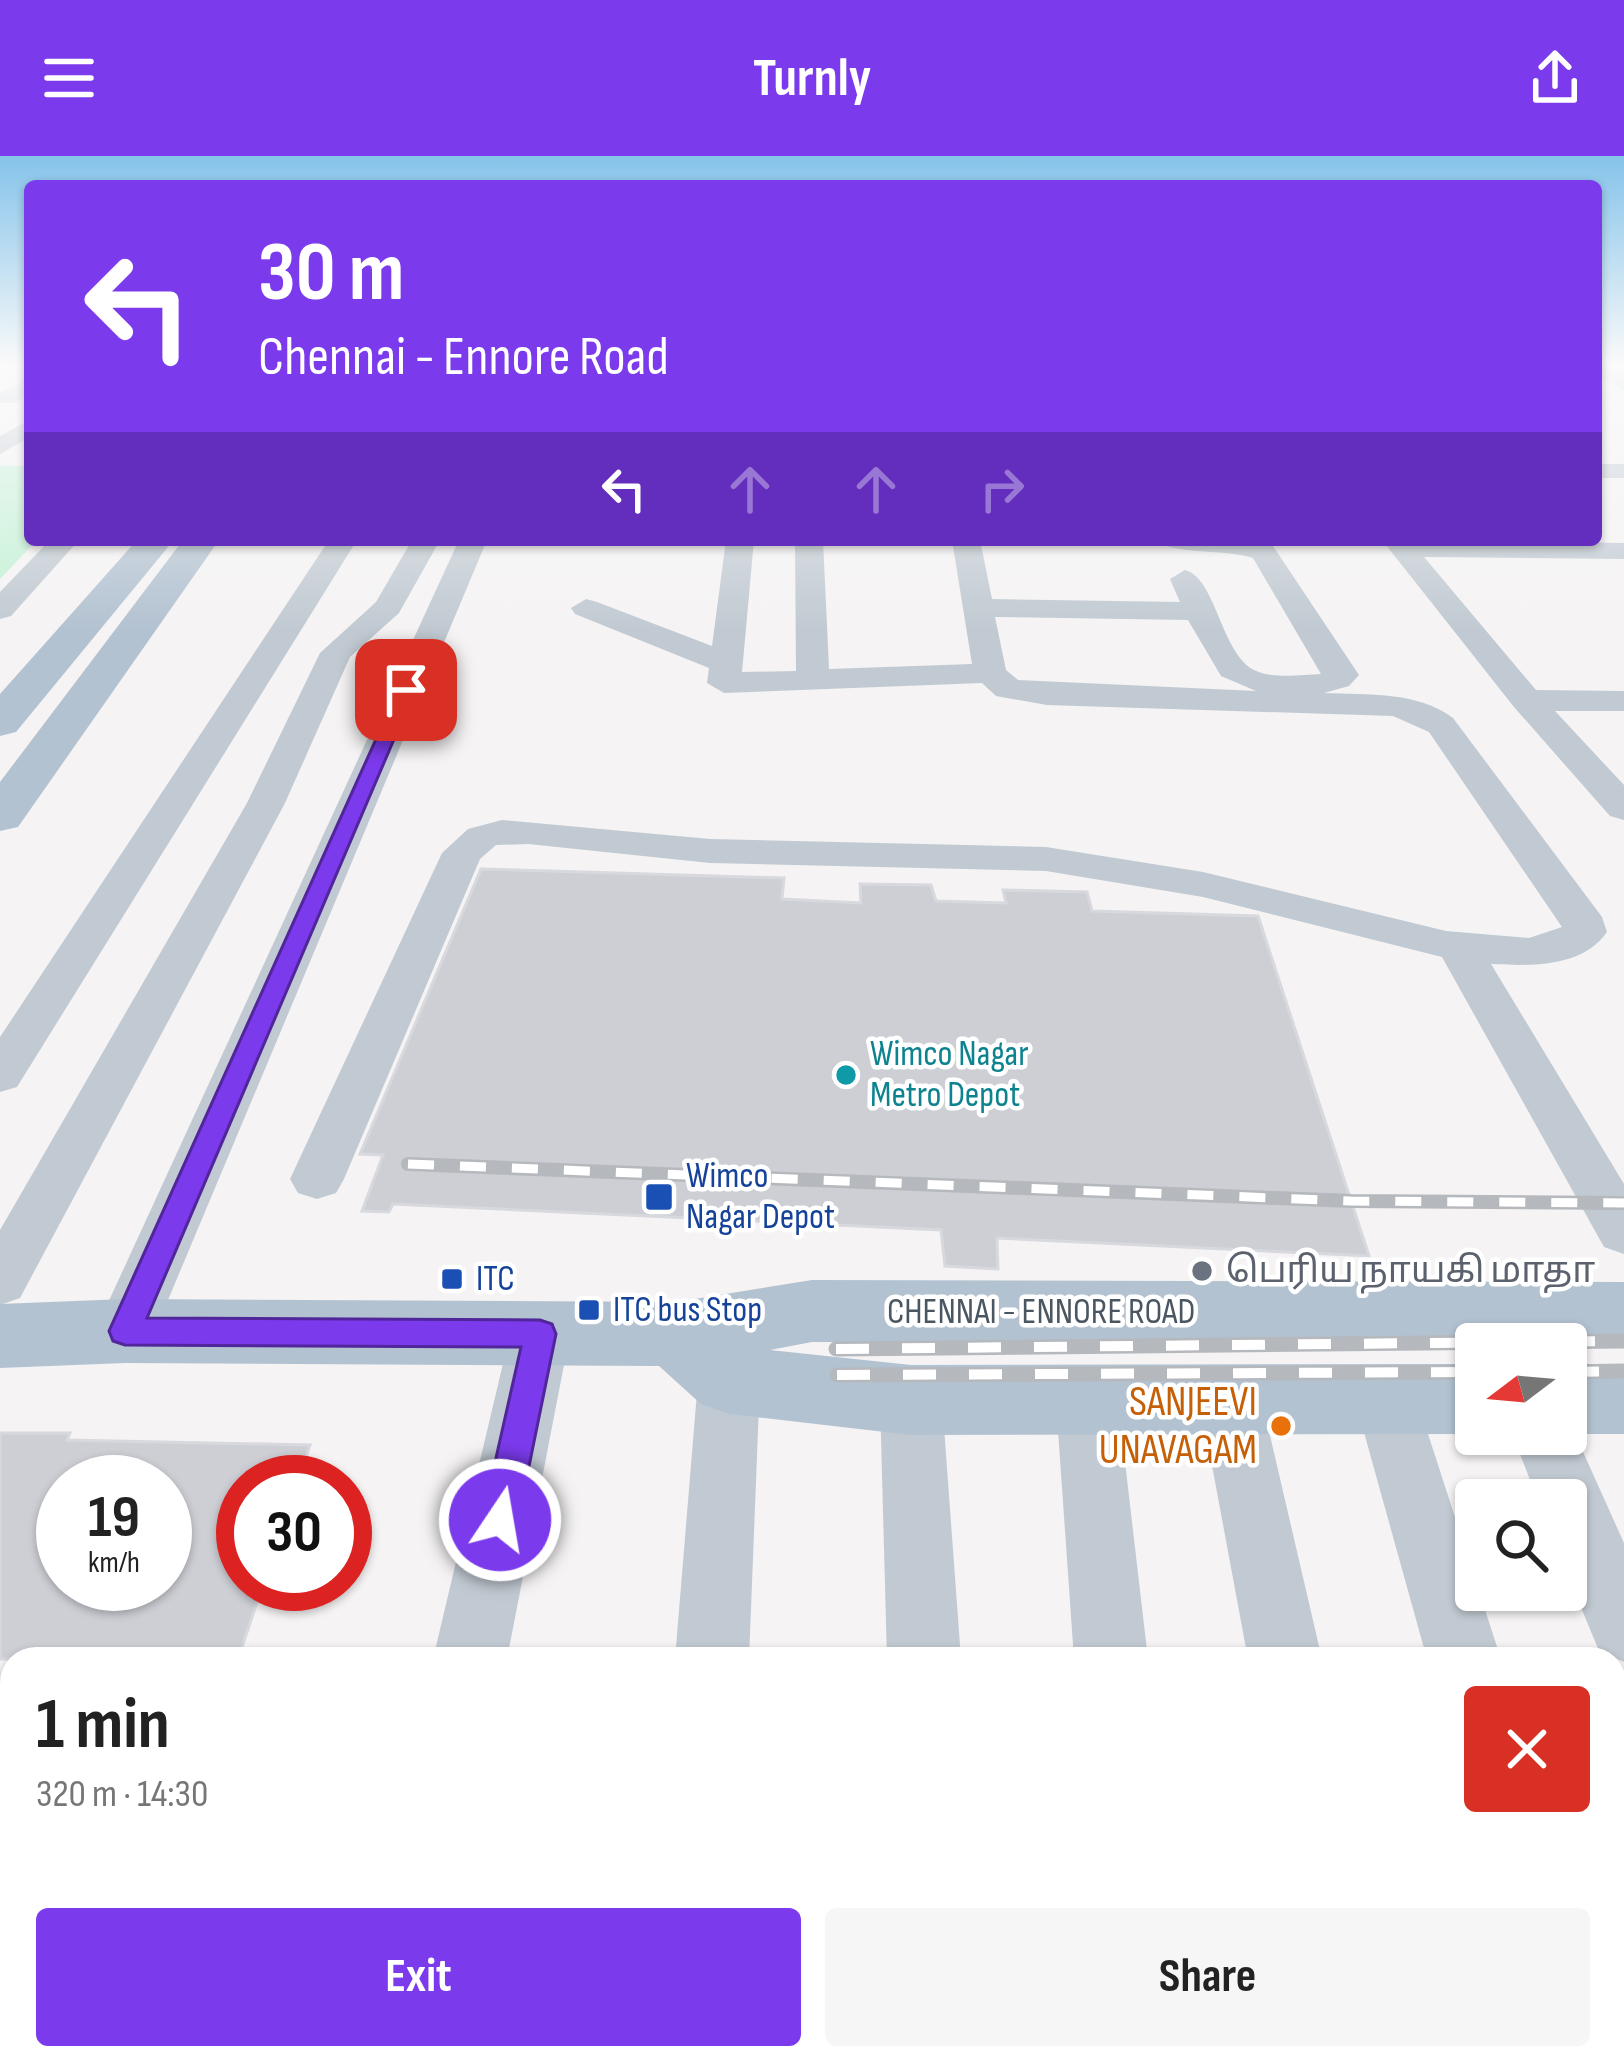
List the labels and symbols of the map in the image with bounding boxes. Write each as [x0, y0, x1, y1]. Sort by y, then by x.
pin [355, 639, 457, 741]
place label: Wimco Nagar Metro Depot [870, 1033, 1028, 1117]
marker: Wimco Nagar Metro Depot [833, 1062, 859, 1088]
place label: Wimco Nagar Depot [686, 1155, 835, 1239]
marker: Wimco Nagar Depot [643, 1181, 675, 1213]
place label: பெரிய நாயகி மாதா [1226, 1250, 1595, 1294]
place label: ITC [476, 1258, 515, 1301]
marker: பெரிய நாயகி மாதா [1189, 1258, 1215, 1284]
marker: ITC [439, 1266, 465, 1292]
place label: ITC bus Stop [613, 1289, 762, 1332]
street label: CHENNAI - ENNORE ROAD [887, 1291, 1195, 1334]
marker: ITC bus Stop [576, 1297, 602, 1323]
north arrow [1455, 1323, 1587, 1455]
place label: SANJEEVI UNAVAGAM [1099, 1377, 1257, 1476]
marker: SANJEEVI UNAVAGAM [1268, 1413, 1294, 1439]
speed limit sign: 30 [216, 1455, 372, 1611]
position arrow [437, 1457, 563, 1583]

